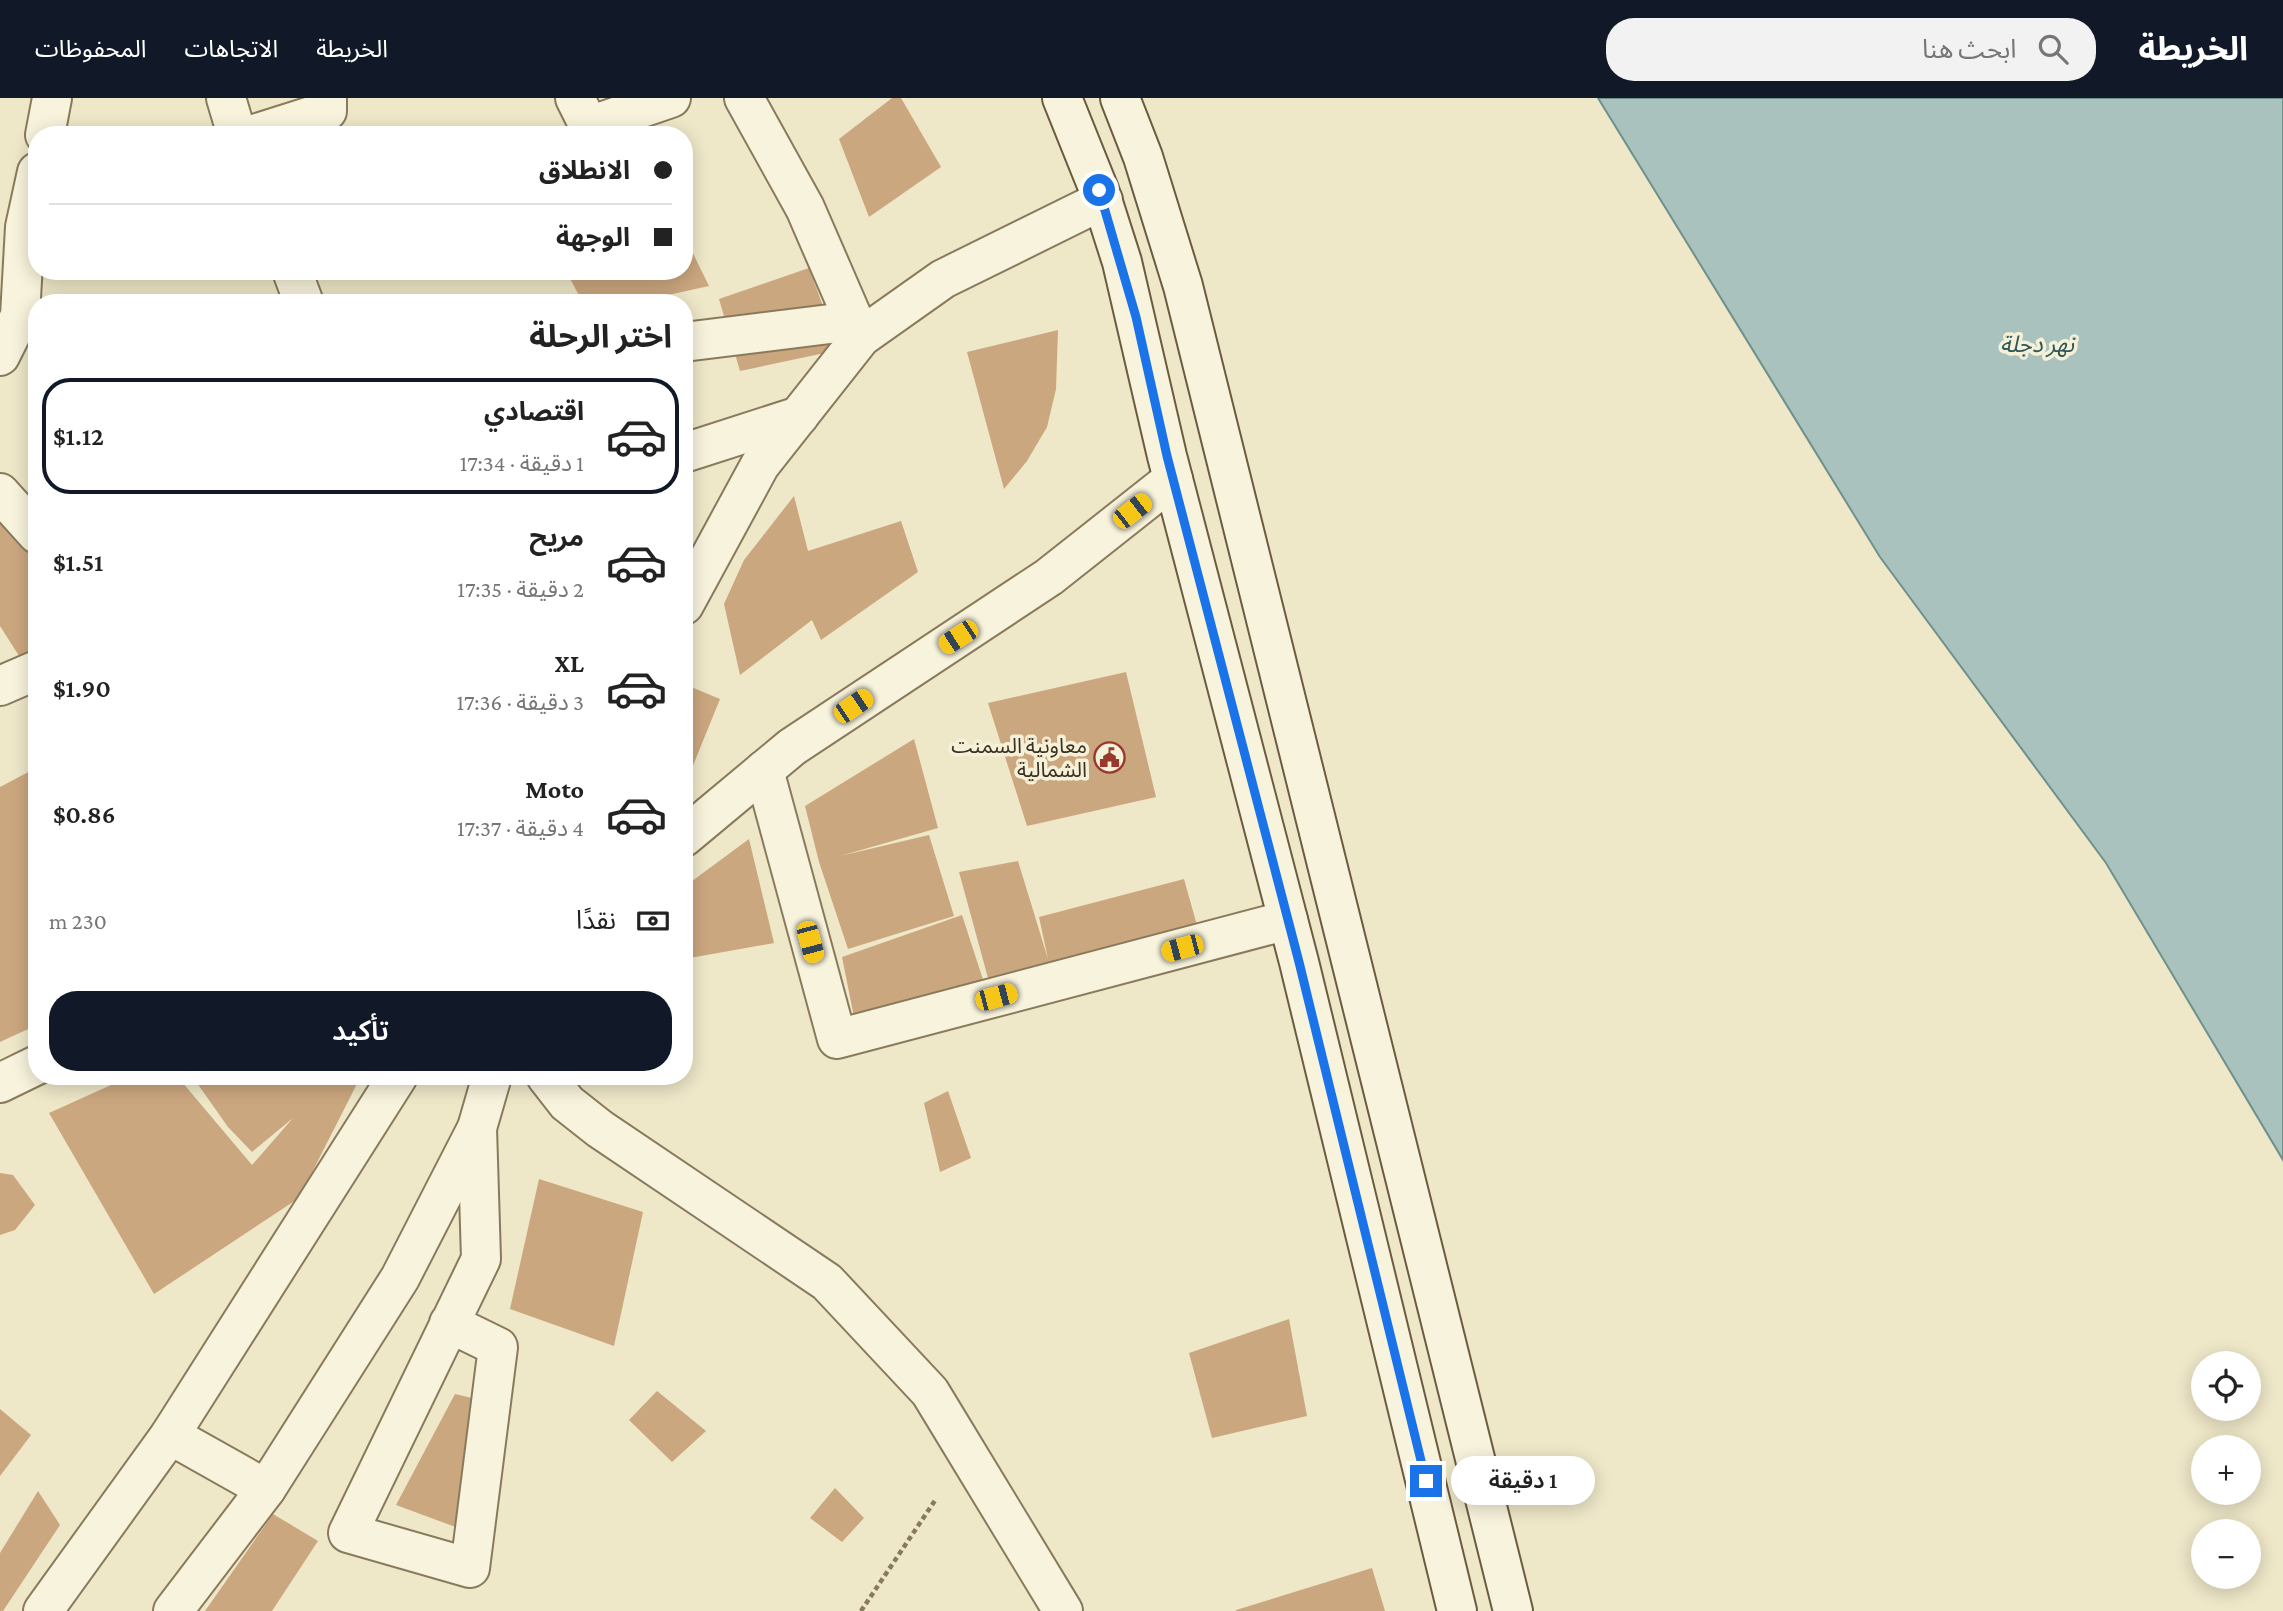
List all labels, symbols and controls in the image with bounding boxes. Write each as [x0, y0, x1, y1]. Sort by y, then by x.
search box [1606, 18, 2096, 81]
icon: search [2034, 30, 2072, 68]
text: الخريطة [2138, 30, 2248, 67]
text: المحفوظات [35, 35, 146, 62]
text: الاتجاهات [184, 35, 278, 62]
text: الخريطة [316, 35, 388, 62]
text: ابحث هنا [1922, 35, 2016, 64]
text: الانطلاق [539, 156, 630, 185]
route start [1083, 174, 1115, 206]
text: الوجهة [556, 223, 630, 252]
text: اختر الرحلة [529, 318, 672, 354]
water label: نهر دجلة [2000, 331, 2076, 358]
text: اقتصادي [484, 397, 584, 426]
icon: car [605, 405, 668, 468]
text: $1.12 [53, 422, 104, 451]
text: 1 دقيقة · 17:34 [460, 450, 584, 476]
car [1109, 490, 1156, 532]
text: مريح [529, 523, 584, 552]
icon: car [605, 531, 668, 594]
text: $1.51 [53, 548, 103, 577]
text: 2 دقيقة · 17:35 [457, 576, 584, 602]
car [935, 617, 982, 657]
text: XL [555, 649, 584, 678]
icon: car [605, 657, 668, 720]
text: $1.90 [53, 674, 111, 703]
car [830, 686, 877, 726]
text: 3 دقيقة · 17:36 [456, 689, 584, 715]
place label: معاونية السمنت الشمالية [951, 734, 1087, 782]
public building icon: معاونية السمنت الشمالية [1093, 741, 1127, 775]
text: Moto [525, 775, 584, 804]
icon: car [605, 783, 668, 846]
text: $0.86 [53, 800, 116, 829]
text: 4 دقيقة · 17:37 [457, 815, 584, 841]
icon: cash [634, 902, 672, 940]
text: نقدًا [576, 906, 616, 935]
text: 230 m [49, 908, 107, 934]
car [795, 919, 826, 965]
car [1159, 932, 1206, 964]
car [973, 981, 1020, 1013]
button: تأكيد [49, 991, 672, 1071]
map controls [2191, 1351, 2261, 1589]
button: locate [2191, 1351, 2261, 1421]
button: + [2191, 1435, 2261, 1505]
callout: 1 دقيقة [1450, 1456, 1594, 1506]
route end [1410, 1465, 1442, 1497]
text: 1 دقيقة [1489, 1467, 1557, 1493]
button: − [2191, 1519, 2261, 1589]

